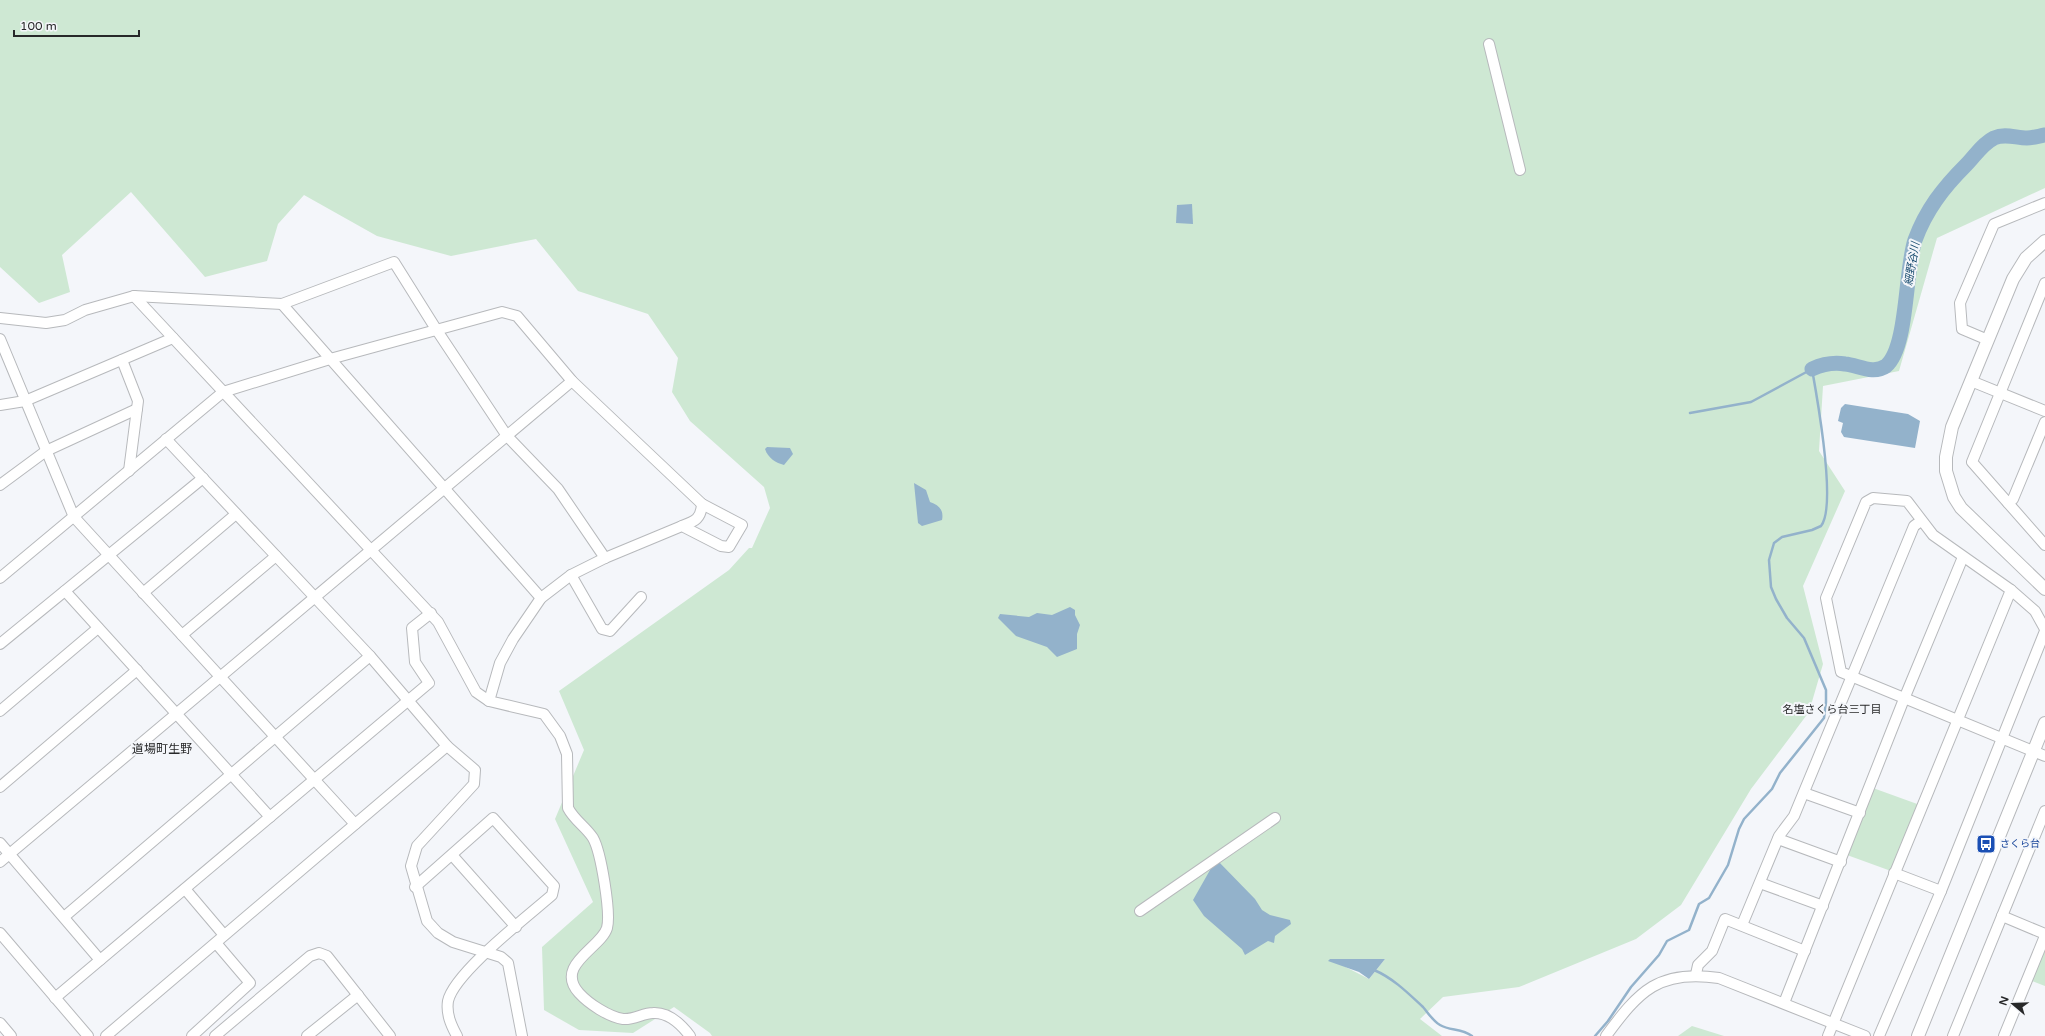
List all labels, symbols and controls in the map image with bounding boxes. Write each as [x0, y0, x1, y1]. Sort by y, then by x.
scale bar [14, 12, 139, 38]
text: 100 m [20, 19, 57, 33]
water label: 細野谷川 [1902, 240, 1922, 287]
district label: 名塩さくら台三丁目 [1783, 703, 1882, 716]
district label: 道場町生野 [132, 742, 192, 756]
bus stop icon: さくら台 [1975, 833, 1997, 855]
place label: さくら台 [2000, 838, 2040, 850]
north arrow [1993, 984, 2033, 1024]
text: N [1996, 995, 2012, 1007]

